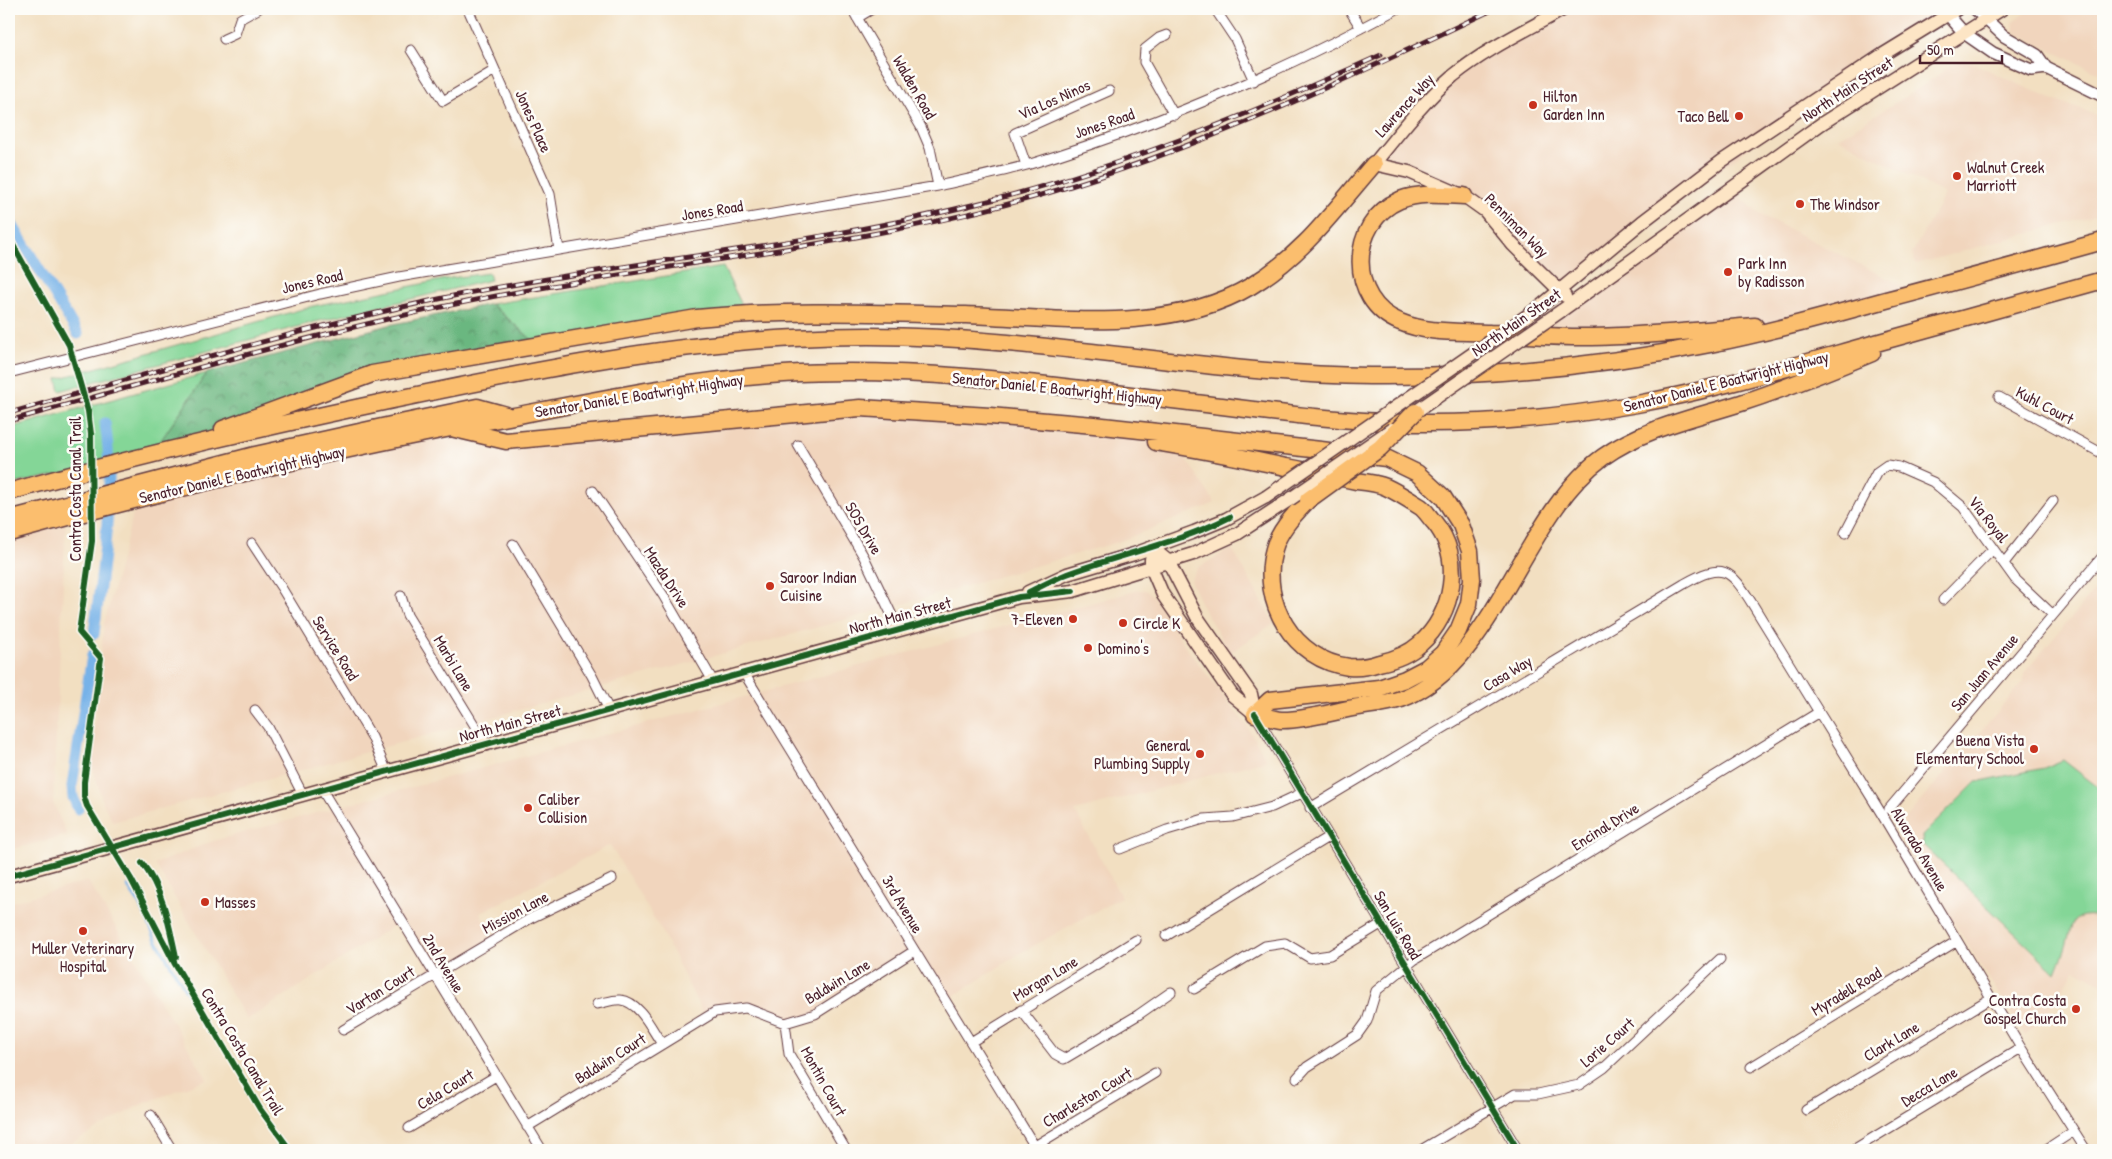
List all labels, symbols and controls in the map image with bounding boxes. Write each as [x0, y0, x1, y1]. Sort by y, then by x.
scale bar [1920, 32, 2002, 64]
text: 50 m [1927, 39, 1954, 60]
street label: Walden Road [888, 51, 942, 123]
street label: North Main Street [1797, 51, 1897, 127]
street label: Lawrence Way [1370, 68, 1439, 142]
street label: Via Los Ninos [1014, 73, 1094, 125]
place label: Hilton Garden Inn [1543, 85, 1605, 125]
street label: Jones Place [510, 86, 558, 156]
marker: Hilton Garden Inn [1527, 99, 1539, 111]
street label: Jones Road [1071, 102, 1137, 144]
place label: Taco Bell [1678, 105, 1729, 127]
marker: Taco Bell [1733, 110, 1745, 122]
place label: Walnut Creek Marriott [1967, 156, 2045, 196]
marker: Walnut Creek Marriott [1951, 170, 1963, 182]
street label: Penniman Way [1480, 188, 1554, 262]
place label: The Windsor [1810, 193, 1880, 215]
street label: Jones Road [680, 194, 744, 226]
marker: The Windsor [1794, 198, 1806, 210]
place label: Park Inn by Radisson [1738, 252, 1804, 292]
street label: Jones Road [279, 263, 345, 299]
marker: Park Inn by Radisson [1722, 266, 1734, 278]
street label: North Main Street [1467, 283, 1566, 361]
street label: Senator Daniel E Boatwright Highway [1621, 345, 1831, 417]
street label: Senator Daniel E Boatwright Highway [951, 366, 1163, 410]
street label: Senator Daniel E Boatwright Highway [533, 368, 745, 422]
street label: Kuhl Court [2012, 381, 2078, 430]
street label: Contra Costa Canal Trail [64, 416, 86, 562]
street label: Senator Daniel E Boatwright Highway [137, 440, 347, 508]
street label: Via Royal [1964, 491, 2015, 547]
street label: SOS Drive [840, 498, 888, 559]
street label: Mazda Drive [639, 542, 695, 612]
place label: Saroor Indian Cuisine [780, 566, 857, 606]
marker: Saroor Indian Cuisine [764, 580, 776, 592]
street label: North Main Street [847, 591, 954, 639]
place label: 7-Eleven [1011, 608, 1063, 630]
street label: Service Road [308, 611, 364, 685]
place label: Circle K [1133, 612, 1181, 634]
marker: 7-Eleven [1067, 613, 1079, 625]
marker: Circle K [1117, 617, 1129, 629]
street label: San Juan Avenue [1945, 628, 2023, 715]
street label: Marbi Lane [429, 631, 480, 696]
place label: Domino's [1098, 637, 1149, 659]
marker: Domino's [1082, 642, 1094, 654]
street label: Casa Way [1478, 650, 1536, 696]
street label: North Main Street [457, 699, 564, 747]
place label: Buena Vista Elementary School [1916, 729, 2025, 769]
place label: General Plumbing Supply [1094, 734, 1191, 774]
marker: Buena Vista Elementary School [2028, 743, 2040, 755]
marker: General Plumbing Supply [1194, 748, 1206, 760]
place label: Caliber Collision [538, 788, 587, 828]
street label: Encinal Drive [1567, 796, 1643, 855]
marker: Caliber Collision [522, 802, 534, 814]
street label: Alvarado Avenue [1886, 803, 1954, 896]
street label: 3rd Avenue [877, 871, 929, 938]
street label: Mission Lane [478, 885, 553, 939]
street label: San Luis Road [1369, 887, 1427, 963]
place label: Masses [215, 891, 256, 913]
marker: Masses [199, 896, 211, 908]
marker: Muller Veterinary Hospital [77, 925, 89, 937]
street label: 2nd Avenue [418, 929, 471, 997]
place label: Muller Veterinary Hospital [32, 937, 134, 977]
street label: Morgan Lane [1008, 950, 1082, 1006]
street label: Baldwin Lane [800, 953, 874, 1009]
street label: Vartan Court [341, 960, 419, 1020]
street label: Myradell Road [1807, 961, 1885, 1021]
street label: Contra Costa Canal Trail [196, 983, 290, 1120]
place label: Contra Costa Gospel Church [1984, 989, 2066, 1029]
marker: Contra Costa Gospel Church [2070, 1003, 2082, 1015]
street label: Lorie Court [1575, 1012, 1639, 1072]
street label: Clark Lane [1859, 1015, 1924, 1066]
street label: Baldwin Court [570, 1027, 650, 1089]
street label: Montin Court [796, 1042, 852, 1120]
street label: Decca Lane [1897, 1060, 1962, 1111]
street label: Charleston Court [1038, 1061, 1136, 1132]
street label: Cela Court [412, 1063, 478, 1115]

